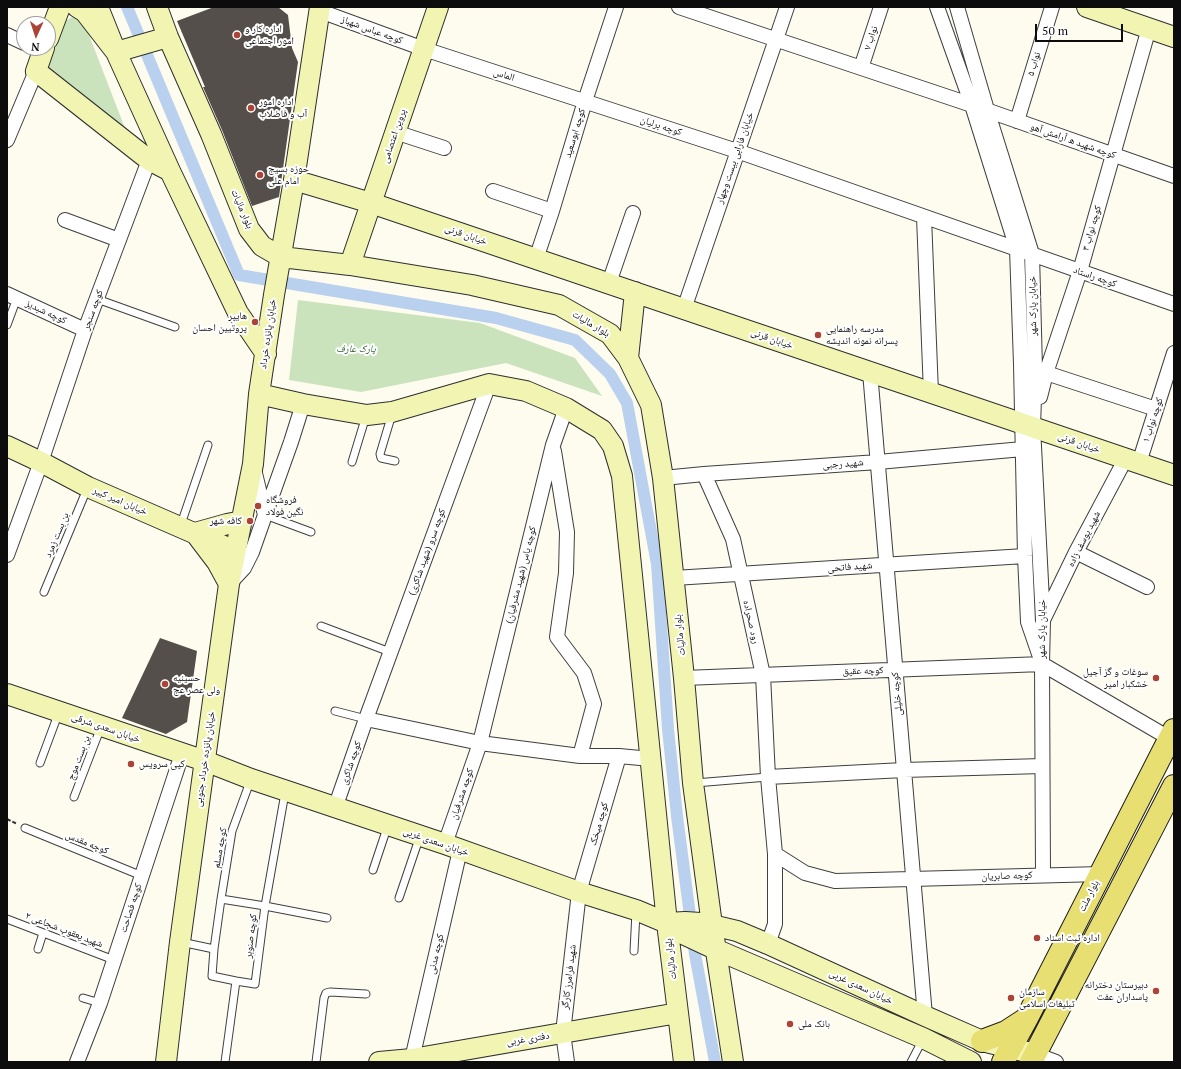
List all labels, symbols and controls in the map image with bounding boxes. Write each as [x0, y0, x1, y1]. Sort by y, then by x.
street label: کوچه عباس شهباز [339, 13, 405, 47]
north arrow [16, 16, 56, 56]
scale bar [1037, 16, 1125, 42]
place label: اداره کار و امور اجتماعی [245, 23, 294, 46]
text: 50 m [1042, 23, 1068, 38]
street label: نواب ۷ [862, 25, 880, 51]
marker: اداره کار و امور اجتماعی [232, 30, 242, 40]
text: N [31, 40, 40, 54]
street label: نواب ۵ [1025, 51, 1043, 77]
street label: الماس [492, 66, 516, 84]
place label: اداره امور آب و فاضلاب [259, 96, 307, 120]
marker: اداره امور آب و فاضلاب [246, 103, 256, 113]
street label: پروین اعتصامی [379, 107, 409, 165]
street label: کوچه ابوسعید [562, 107, 588, 159]
street label: خیابان فارابی بیست وچهار [714, 111, 756, 205]
street label: کوچه برلیان [639, 114, 683, 138]
street label: کوچه شهید ه آرامش آهو [1029, 121, 1117, 161]
place label: حوزه بسیج امام علی [268, 163, 309, 186]
marker: حوزه بسیج امام علی [255, 170, 265, 180]
street label: بلوار مالیات [228, 188, 256, 230]
street label: کوچه نواب ۳ [1080, 204, 1104, 252]
street label: خیابان قرنی [443, 222, 489, 248]
street label: کوچه راستاد [1072, 264, 1118, 290]
street label: خیابان پارک شهر [1026, 276, 1040, 336]
street label: کوچه سنجر [80, 288, 106, 332]
street label: کوچه شبدیز [24, 297, 68, 327]
street label: خیابان پانزده خرداد [257, 298, 279, 370]
street label: بلوار مالیات [570, 308, 612, 340]
place label: هایپر پروتیین احسان [192, 310, 247, 334]
marker: هایپر پروتیین احسان [250, 317, 260, 327]
place label: مدرسه راهنمایی پسرانه نمونه اندیشه [826, 323, 898, 346]
street label: خیابان قرنی [749, 326, 795, 352]
marker: مدرسه راهنمایی پسرانه نمونه اندیشه [813, 330, 823, 340]
park label: پارک عارف [336, 343, 376, 355]
street label: کوچه نواب ۱ [1140, 396, 1166, 444]
street label: خیابان قرنی [1056, 430, 1102, 456]
street label: شهید رجبی [822, 457, 864, 471]
street label: خیابان امیر کبیر [91, 484, 149, 518]
place label: فروشگاه نگین فولاد [266, 494, 303, 518]
marker: فروشگاه نگین فولاد [253, 501, 263, 511]
street label: کوچه سرو (شهید شاکری) [406, 507, 448, 597]
street label: شهید یوسف زاده [1065, 509, 1103, 569]
street label: بن بست زمرد [42, 511, 72, 559]
place label: کافه شهر [210, 515, 242, 527]
marker: کافه شهر [245, 516, 255, 526]
street label: کوچه یاس (شهید مشرفیان) [503, 525, 539, 625]
street label: شهید فاتحی [827, 559, 873, 575]
street label: رود صحراده [740, 599, 762, 645]
street label: خیابان پارک شهر [1036, 599, 1048, 659]
street label: بلوار مالیات [672, 614, 688, 656]
street label: کوچه عقیق [842, 664, 884, 678]
place label: سوغات و گز آجیل خشکبار امیر [1083, 666, 1148, 690]
place label: حسینیه ولی عصر عج [173, 672, 220, 696]
street label: کوچه خلیلی [889, 672, 905, 716]
marker: سوغات و گز آجیل خشکبار امیر [1151, 673, 1161, 683]
marker: حسینیه ولی عصر عج [160, 679, 170, 689]
street label: خیابان پانزده خرداد جنوبی [192, 710, 218, 808]
street label: خیابان سعدی شرقی [70, 711, 142, 745]
street label: بن بست موج [65, 734, 93, 782]
street label: کوچه شاکری [338, 739, 364, 787]
place label: کپی سرویس [139, 758, 185, 770]
marker: کپی سرویس [126, 759, 136, 769]
street label: کوچه مشرفیان [448, 767, 476, 821]
street label: کوچه میخک [587, 801, 611, 847]
street label: خیابان سعدی غربی [402, 825, 470, 859]
street label: کوچه مسلم [211, 827, 229, 869]
street label: کوچه مقدس [64, 829, 110, 857]
street label: کوچه صابریان [981, 869, 1033, 883]
street label: بلوار ملت [1076, 878, 1102, 914]
street label: کوچه فصاحت [117, 882, 145, 934]
street label: شهید یعقوب شجاعی ۲ [24, 910, 104, 950]
street label: کوچه صنوبر [242, 913, 260, 959]
place label: اداره ثبت اسناد [1045, 932, 1100, 944]
street label: کوچه مدنی [426, 933, 446, 975]
marker: اداره ثبت اسناد [1032, 933, 1042, 943]
street label: بلوار مالیات [663, 938, 679, 980]
street label: شهید فرامرز کارگر [559, 944, 579, 1010]
street label: خیابان سعدی غربی [827, 967, 895, 1007]
place label: دبیرستان دخترانه پاسداران عفت [1085, 979, 1148, 1002]
place label: سازمان تبلیغات اسلامی [1019, 986, 1075, 1010]
marker: دبیرستان دخترانه پاسداران عفت [1151, 986, 1161, 996]
marker: سازمان تبلیغات اسلامی [1006, 993, 1016, 1003]
place label: بانک ملی [798, 1018, 830, 1030]
marker: بانک ملی [785, 1019, 795, 1029]
street label: دفتری غربی [506, 1030, 550, 1048]

